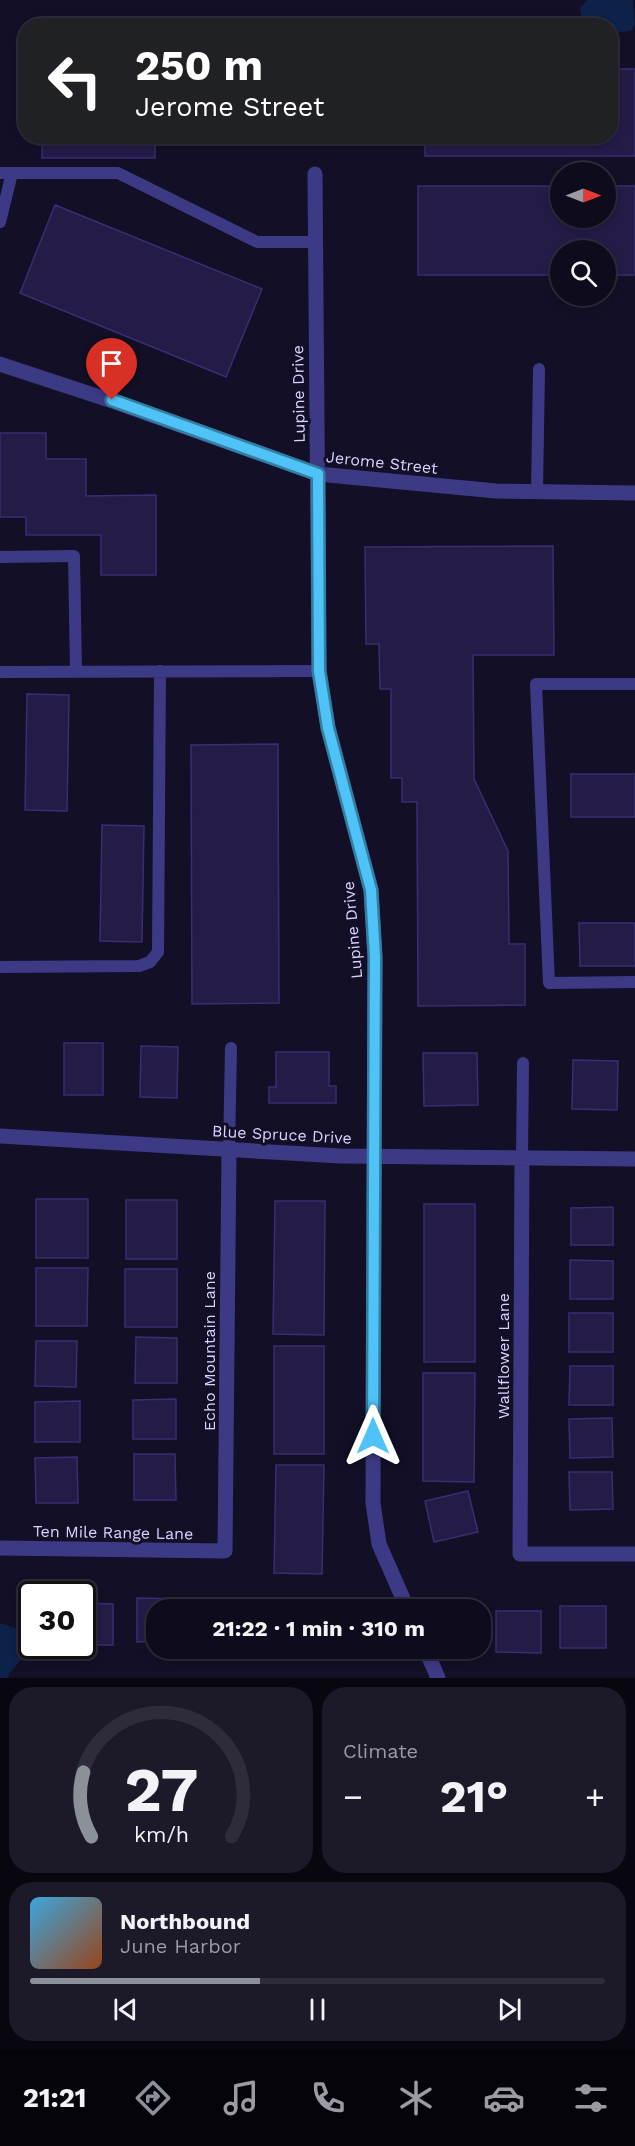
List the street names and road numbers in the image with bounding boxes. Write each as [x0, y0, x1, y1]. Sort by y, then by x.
street label: Lupine Drive [288, 345, 309, 443]
street label: Jerome Street [325, 447, 439, 478]
street label: Lupine Drive [339, 880, 366, 980]
street label: Blue Spruce Drive [212, 1121, 352, 1148]
street label: Echo Mountain Lane [200, 1271, 219, 1431]
street label: Wallflower Lane [494, 1293, 513, 1419]
street label: Ten Mile Range Lane [33, 1522, 193, 1543]

